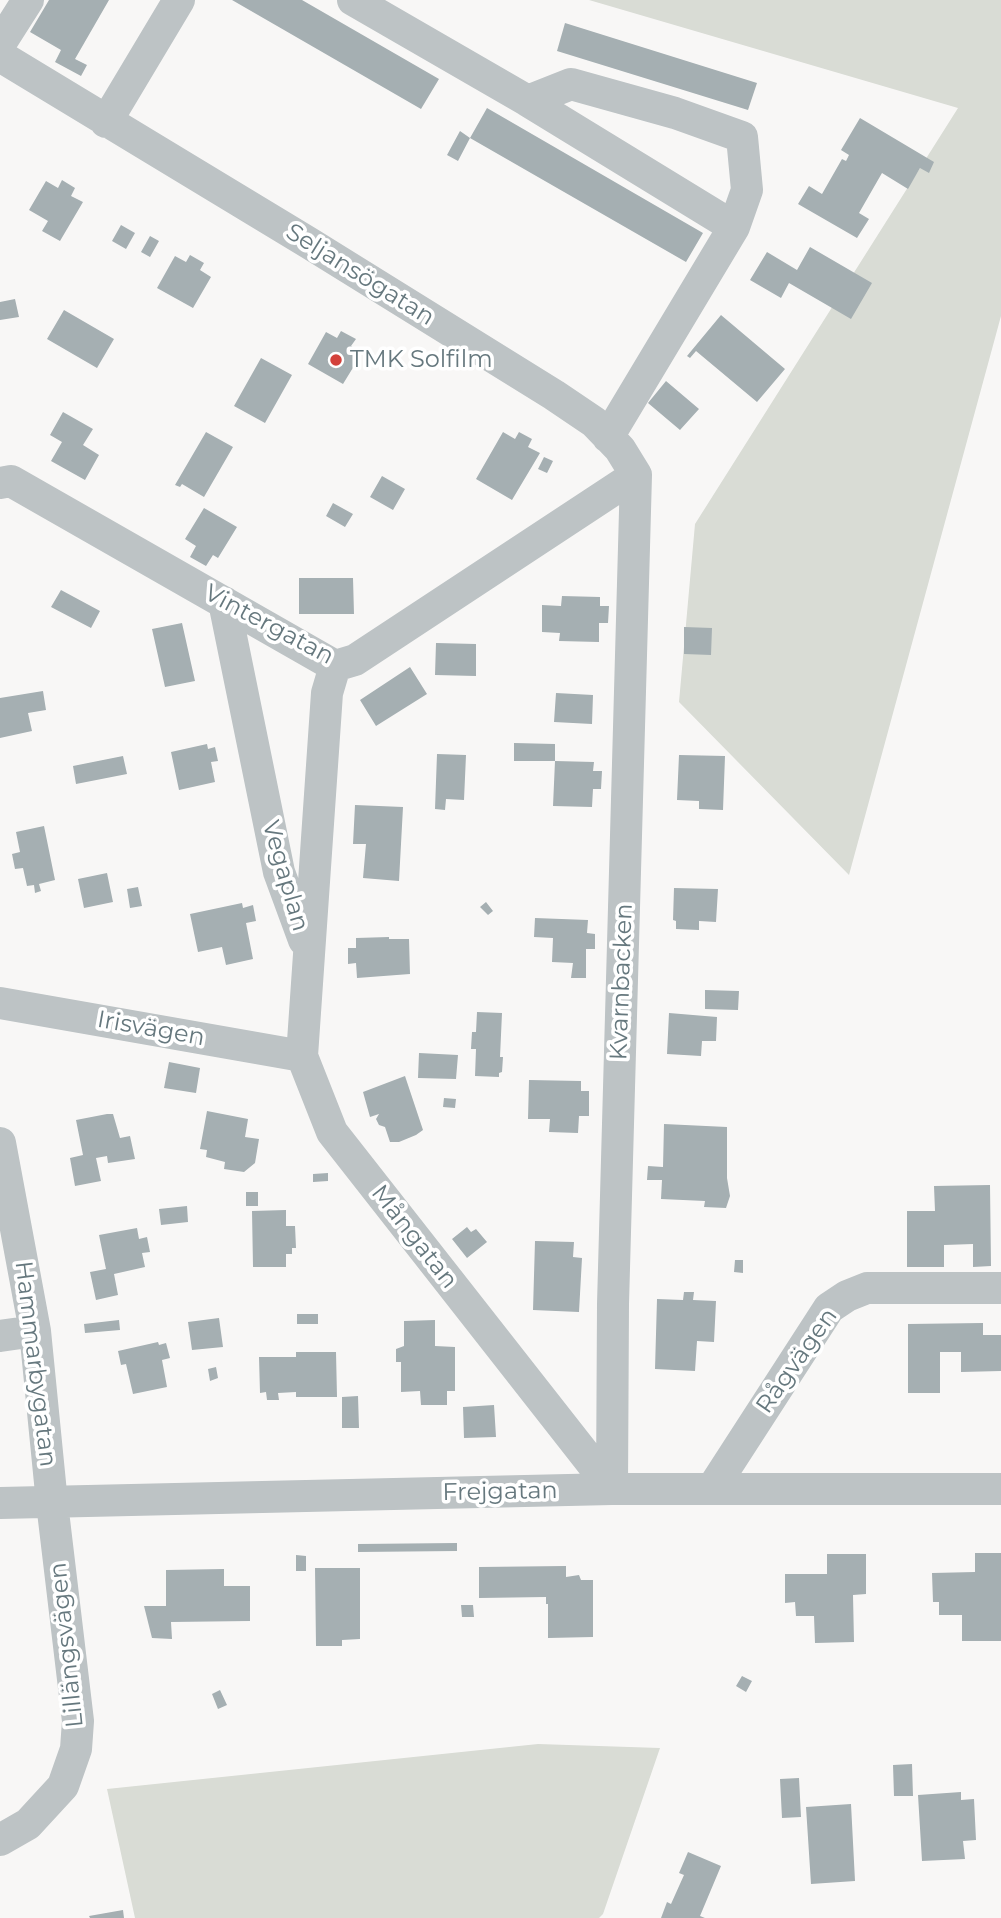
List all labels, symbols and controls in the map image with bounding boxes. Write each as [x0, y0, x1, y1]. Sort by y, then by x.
street label: Seljansögatan [280, 218, 440, 332]
place label: TMK Solfilm [350, 346, 493, 374]
marker: TMK Solfilm [328, 352, 344, 368]
street label: Vintergatan [199, 579, 339, 671]
street label: Vegaplan [255, 817, 315, 935]
street label: Kvarnbacken [605, 903, 639, 1061]
street label: Irisvägen [95, 1005, 207, 1053]
street label: Mångatan [365, 1179, 463, 1295]
street label: Hammarbygatan [8, 1260, 62, 1468]
street label: Rågvägen [750, 1303, 844, 1419]
street label: Frejgatan [442, 1477, 558, 1507]
street label: Lillängsvägen [44, 1561, 90, 1729]

